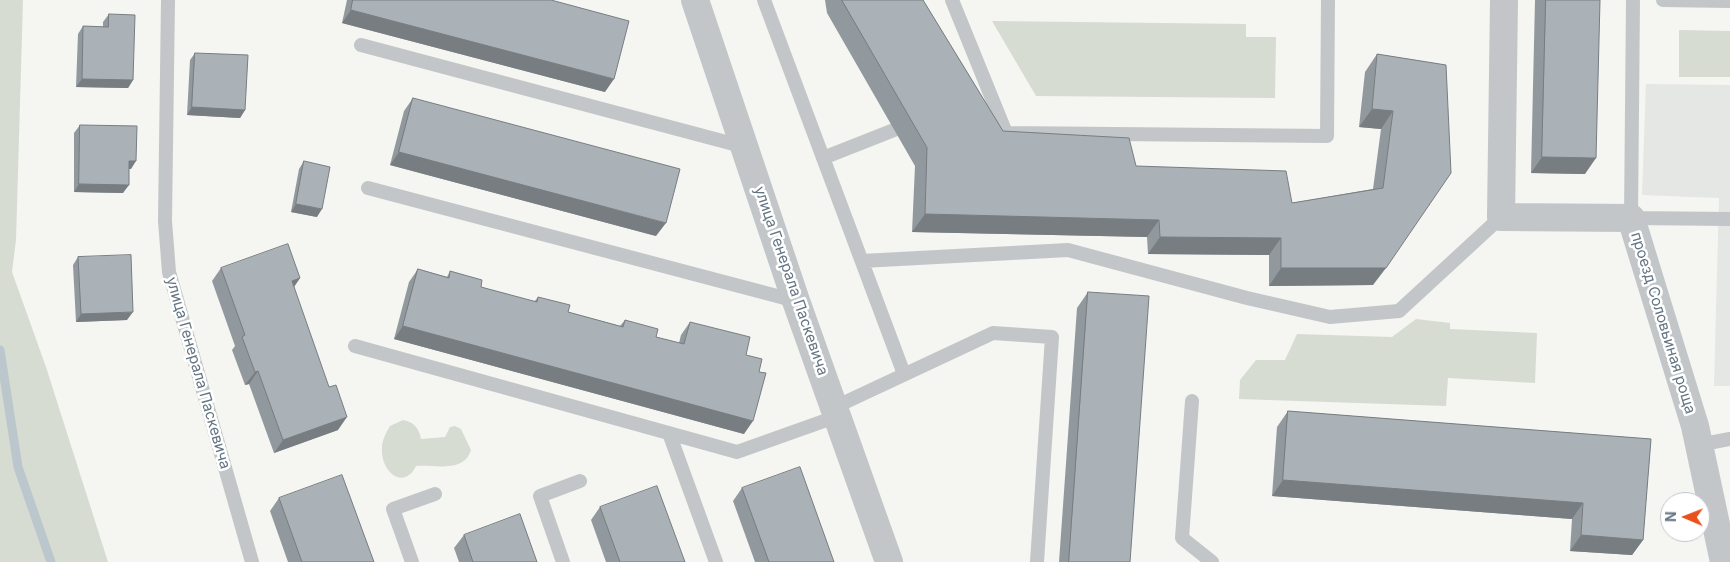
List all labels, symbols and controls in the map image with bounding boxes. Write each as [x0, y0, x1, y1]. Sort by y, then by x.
street label: улица Генерала Паскевича [750, 184, 832, 378]
street label: проезд Соловьиная роща [1627, 230, 1699, 416]
street label: улица Генерала Паскевича [162, 275, 234, 471]
north arrow [1660, 492, 1710, 542]
text: N [1662, 511, 1679, 522]

